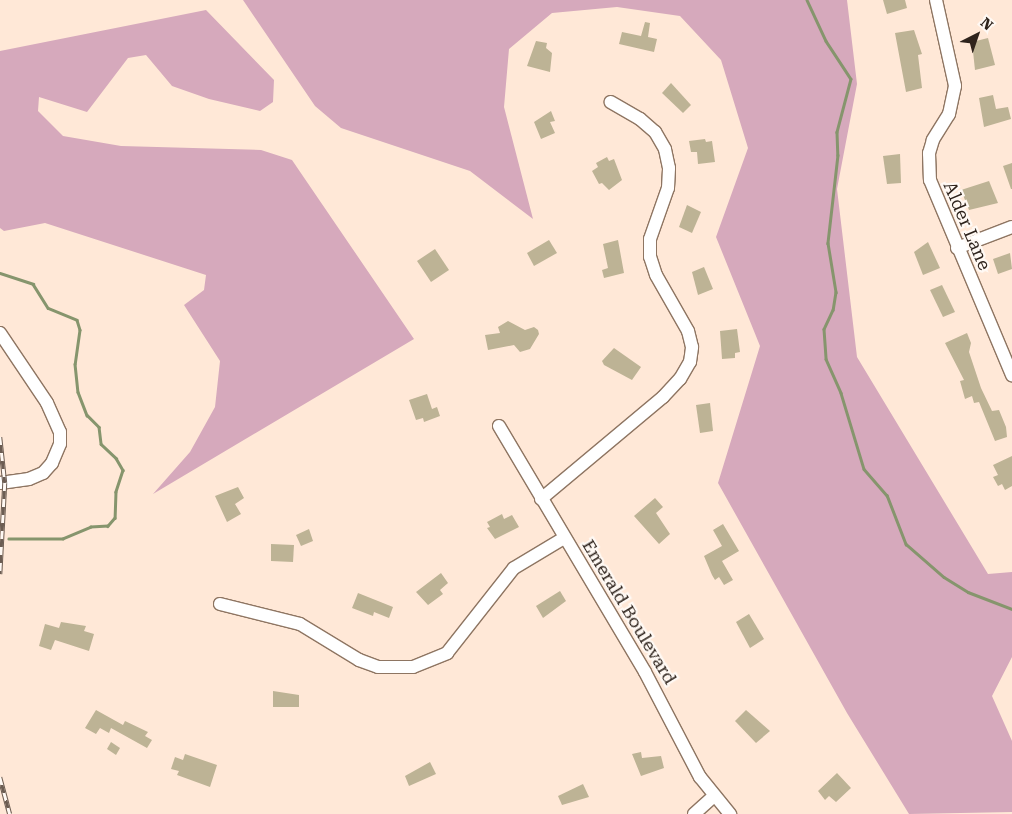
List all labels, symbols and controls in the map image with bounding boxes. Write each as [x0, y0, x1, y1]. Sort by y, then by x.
north arrow [952, 10, 1002, 60]
text: N [978, 14, 996, 33]
street label: Alder Lane [939, 178, 995, 274]
street label: Emerald Boulevard [577, 536, 681, 688]

